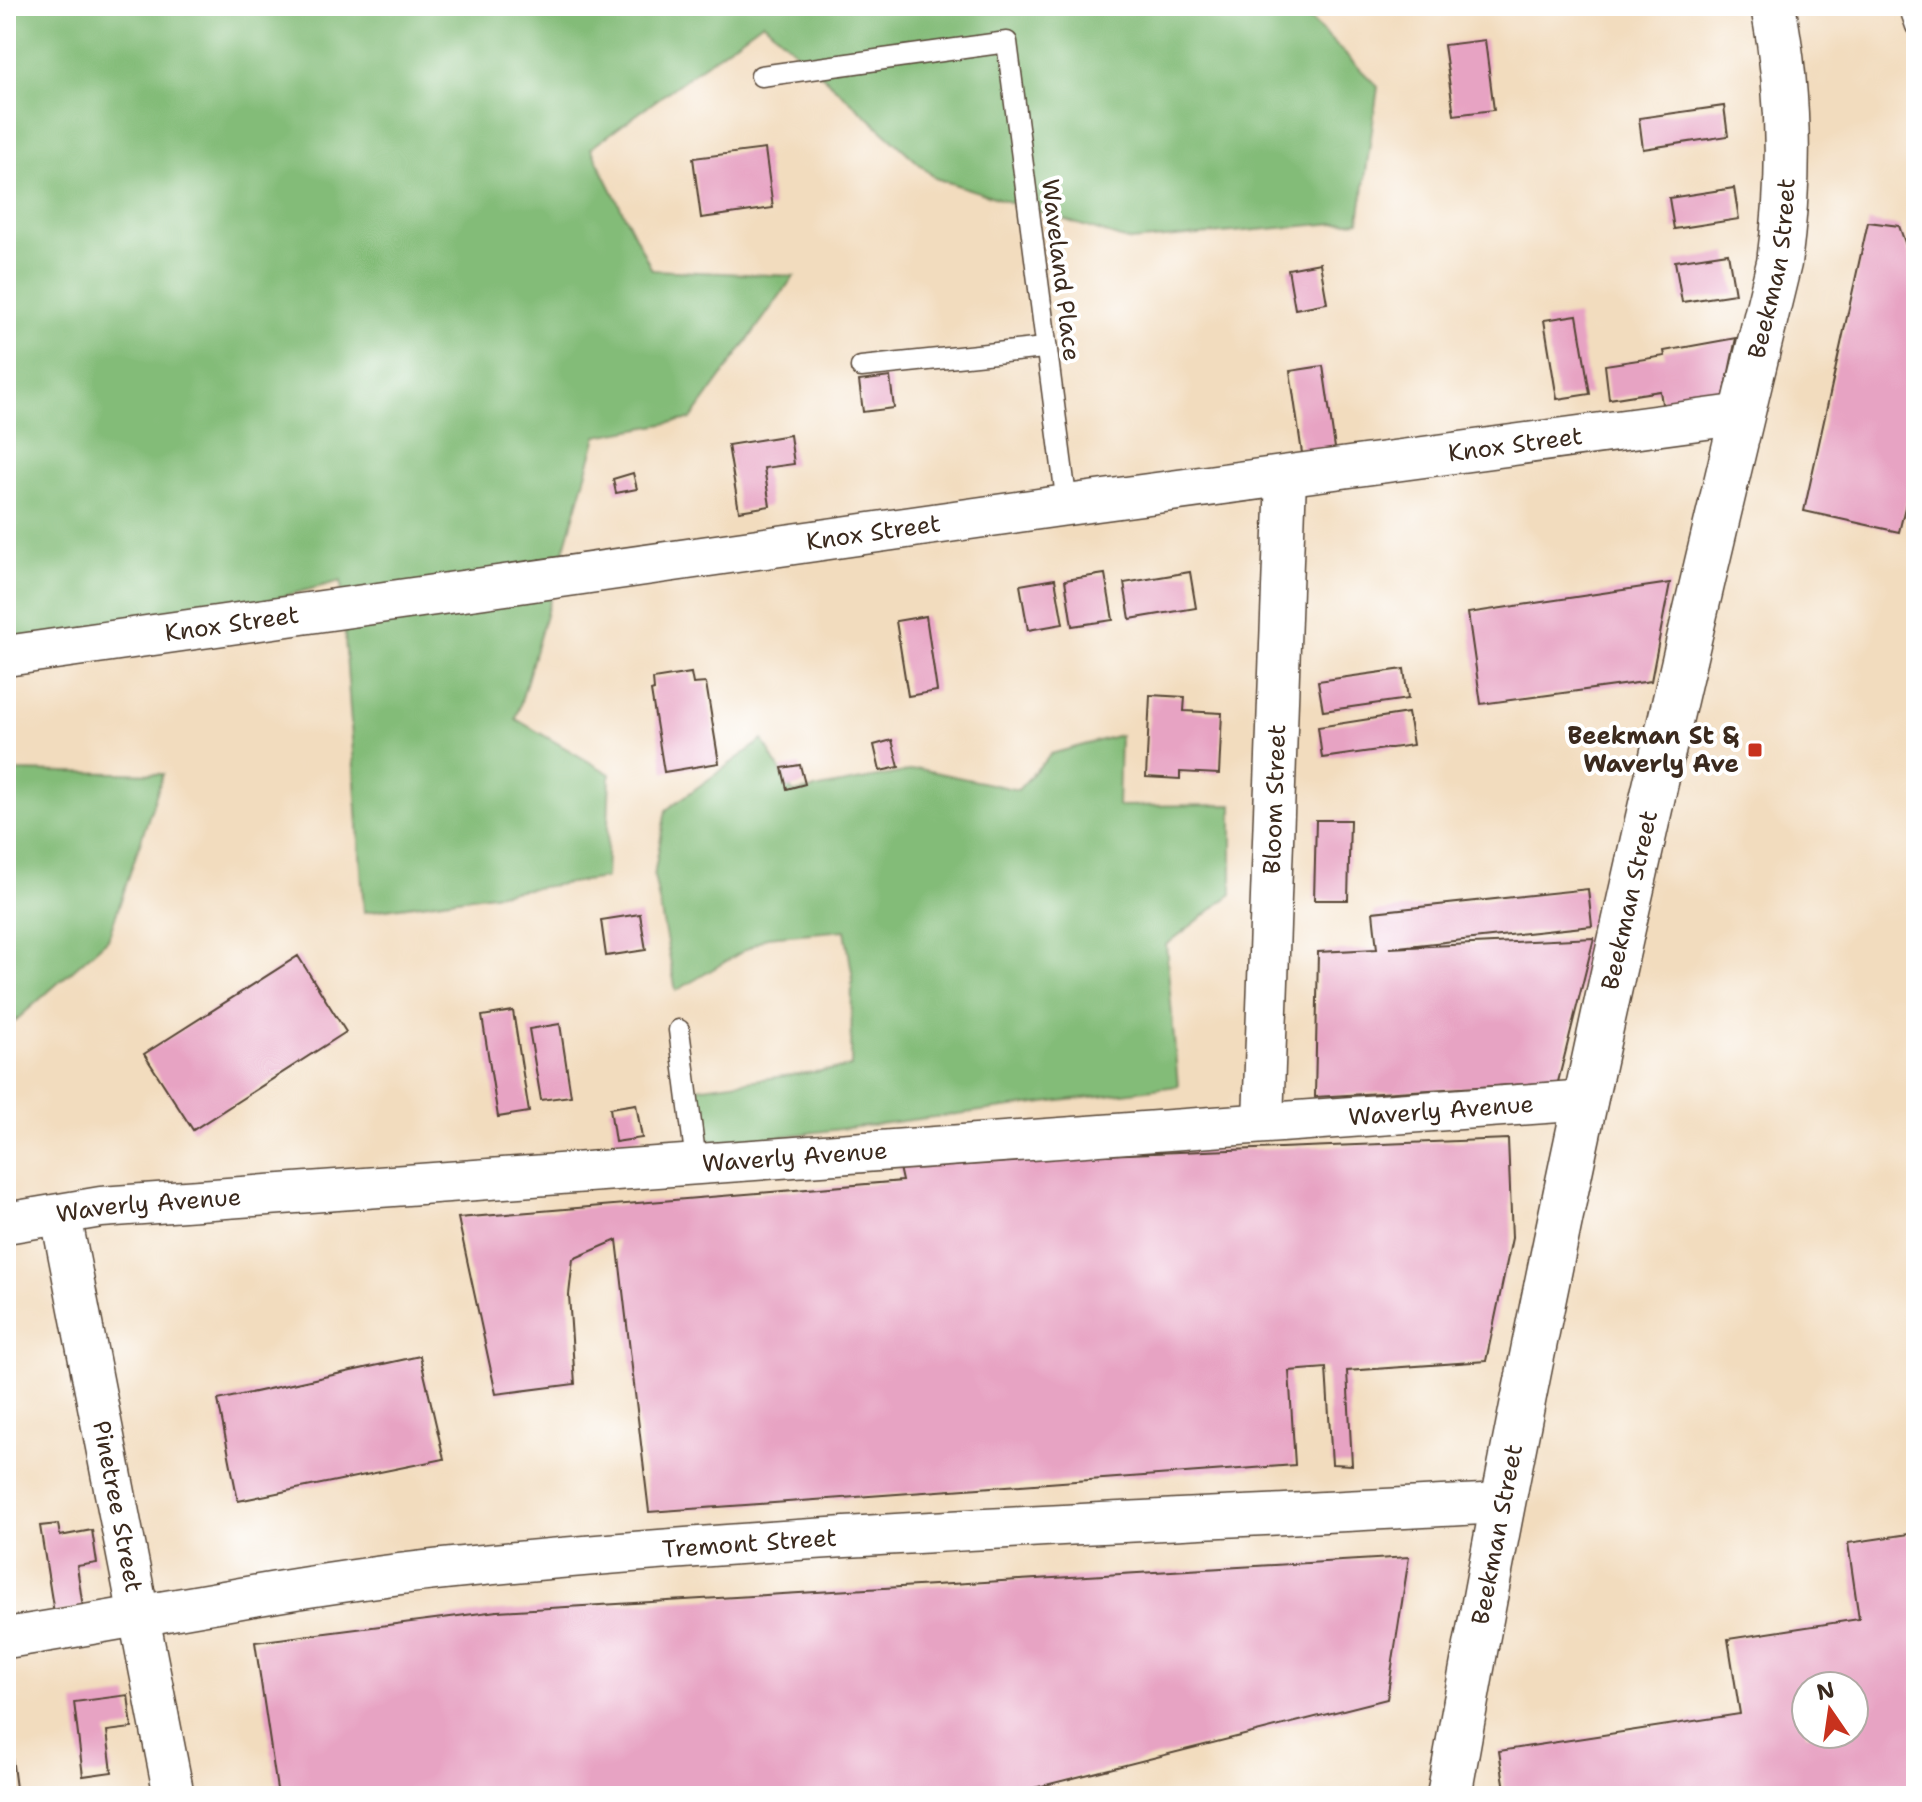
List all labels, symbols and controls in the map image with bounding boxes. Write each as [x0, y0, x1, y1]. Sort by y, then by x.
street label: Waveland Place [1034, 177, 1088, 363]
street label: Beekman Street [1740, 177, 1802, 362]
street label: Knox Street [1446, 420, 1584, 470]
street label: Knox Street [804, 507, 942, 558]
street label: Knox Street [163, 599, 301, 649]
place label: Beekman St & Waverly Ave [1568, 720, 1739, 780]
street label: Bloom Street [1256, 724, 1293, 875]
marker: Beekman St & Waverly Ave [1746, 741, 1764, 759]
street label: Beekman Street [1594, 807, 1665, 993]
street label: Waverly Avenue [1347, 1088, 1535, 1133]
street label: Waverly Avenue [701, 1134, 889, 1180]
street label: Waverly Avenue [54, 1181, 242, 1230]
street label: Pinetree Street [85, 1418, 150, 1595]
street label: Beekman Street [1464, 1441, 1530, 1627]
street label: Tremont Street [661, 1522, 838, 1566]
north arrow [1790, 1670, 1870, 1750]
text: N [1814, 1675, 1837, 1707]

